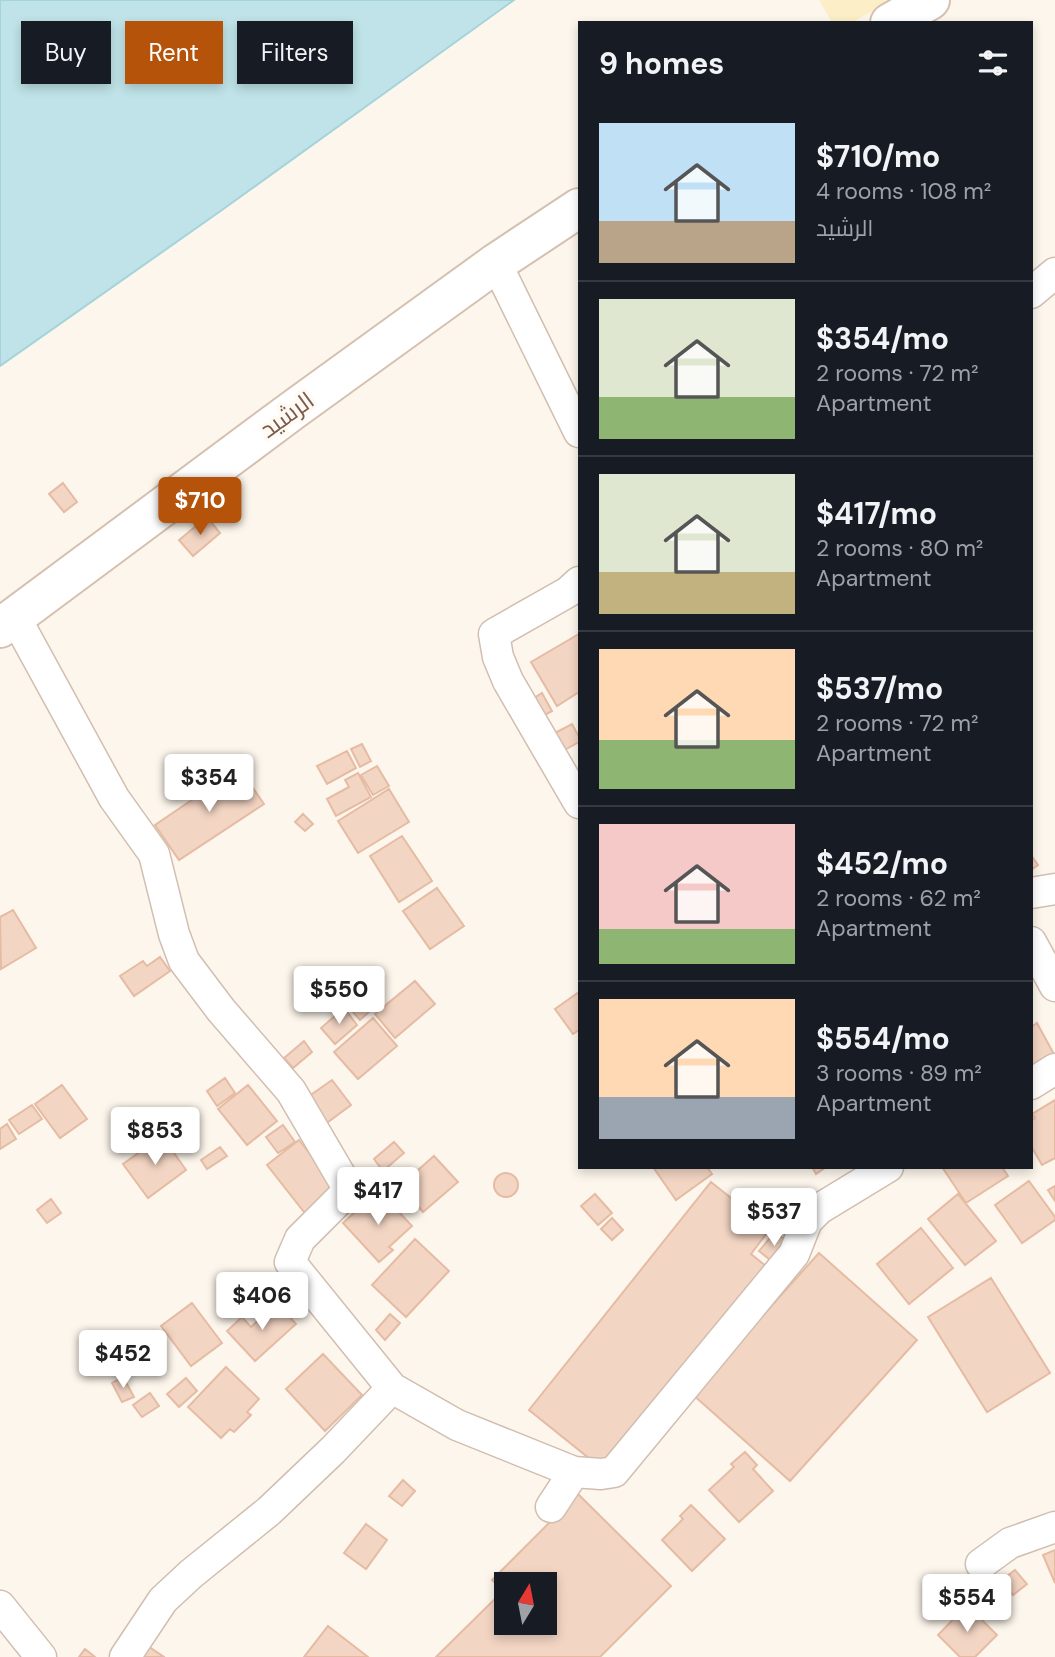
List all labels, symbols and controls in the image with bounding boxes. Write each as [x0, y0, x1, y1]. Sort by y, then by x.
chip: Buy [21, 21, 111, 84]
chip: Rent [125, 21, 223, 84]
chip: Filters [237, 21, 353, 84]
text: 9 homes [599, 44, 724, 83]
icon: filters [974, 44, 1012, 82]
text: $710/mo [816, 137, 940, 176]
icon: home [655, 151, 739, 235]
text: 4 rooms · 108 m² [816, 176, 991, 206]
text: الرشيد [816, 213, 874, 243]
text: $354/mo [816, 319, 949, 358]
icon: home [655, 327, 739, 411]
text: 2 rooms · 72 m² [816, 358, 979, 388]
street label: الرشيد [253, 384, 320, 445]
text: Apartment [816, 388, 931, 418]
pin: $710 [159, 477, 241, 537]
text: $710 [174, 485, 226, 515]
text: $417/mo [816, 494, 937, 533]
icon: home [655, 502, 739, 586]
text: 2 rooms · 80 m² [816, 533, 983, 563]
text: Apartment [816, 563, 931, 593]
text: $537/mo [816, 669, 943, 708]
icon: home [655, 677, 739, 761]
text: 2 rooms · 72 m² [816, 708, 979, 738]
text: Apartment [816, 738, 931, 768]
pin: $354 [168, 754, 250, 814]
text: $354 [180, 762, 238, 792]
text: $452/mo [816, 844, 948, 883]
icon: home [655, 852, 739, 936]
text: 2 rooms · 62 m² [816, 883, 981, 913]
text: Apartment [816, 913, 931, 943]
pin: $550 [298, 967, 380, 1026]
text: $550 [310, 974, 368, 1004]
text: $554/mo [816, 1019, 950, 1058]
icon: home [655, 1027, 739, 1111]
text: 3 rooms · 89 m² [816, 1058, 982, 1088]
text: Apartment [816, 1088, 931, 1118]
pin: $853 [114, 1108, 196, 1167]
text: $853 [127, 1115, 183, 1145]
pin: $417 [337, 1168, 419, 1227]
text: $417 [353, 1175, 403, 1205]
pin: $537 [733, 1188, 815, 1248]
text: $537 [747, 1196, 801, 1226]
pin: $406 [221, 1272, 303, 1332]
text: $406 [232, 1280, 292, 1310]
pin: $452 [82, 1330, 164, 1390]
text: $452 [95, 1338, 151, 1368]
north arrow [494, 1572, 556, 1634]
map controls [494, 1572, 557, 1635]
pin: $554 [926, 1574, 1008, 1634]
text: $554 [938, 1582, 996, 1612]

